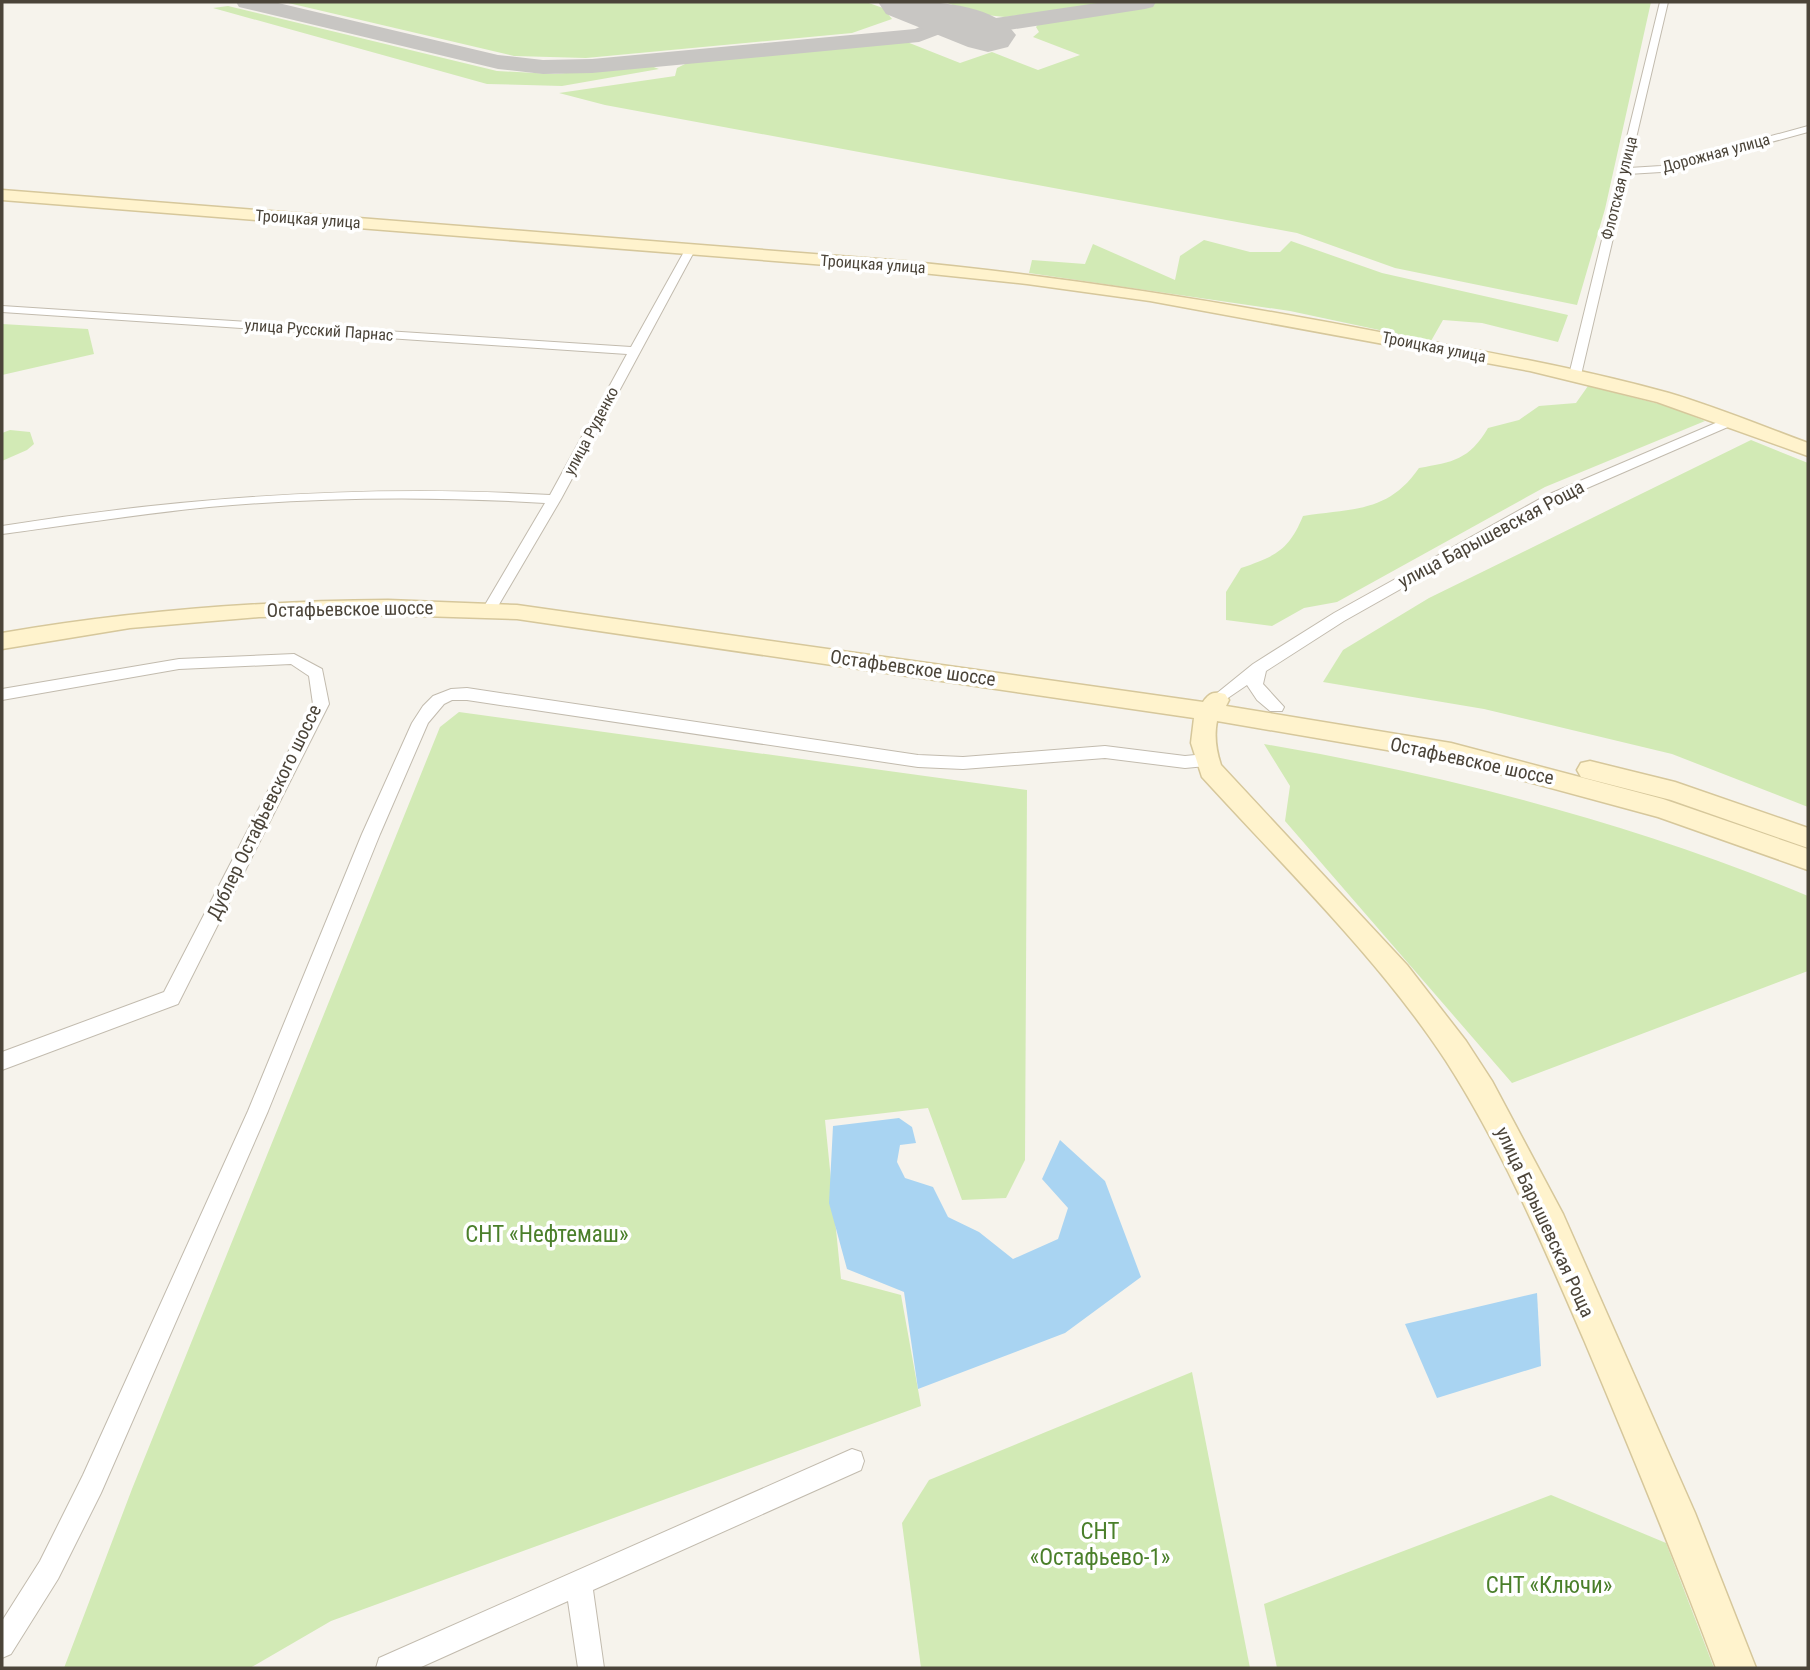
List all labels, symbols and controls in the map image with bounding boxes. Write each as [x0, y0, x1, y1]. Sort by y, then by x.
street label: Дорожная улица [1660, 129, 1772, 177]
street label: Флотская улица [1597, 134, 1641, 242]
street label: Троицкая улица [255, 206, 361, 232]
street label: Троицкая улица [820, 251, 926, 277]
street label: улица Русский Парнас [244, 315, 394, 345]
street label: Троицкая улица [1380, 328, 1488, 366]
street label: улица Руденко [560, 384, 622, 478]
street label: улица Барышевская Роща [1394, 475, 1588, 593]
street label: Остафьевское шоссе [266, 596, 434, 622]
street label: Остафьевское шоссе [829, 645, 997, 691]
street label: Дублер Остафьевского шоссе [202, 701, 326, 923]
street label: Остафьевское шоссе [1388, 732, 1556, 790]
street label: улица Барышевская Роща [1491, 1123, 1599, 1321]
park label: СНТ «Нефтемаш» [465, 1221, 629, 1248]
park label: СНТ «Остафьево-1» [1030, 1518, 1170, 1571]
park label: СНТ «Ключи» [1486, 1572, 1612, 1599]

